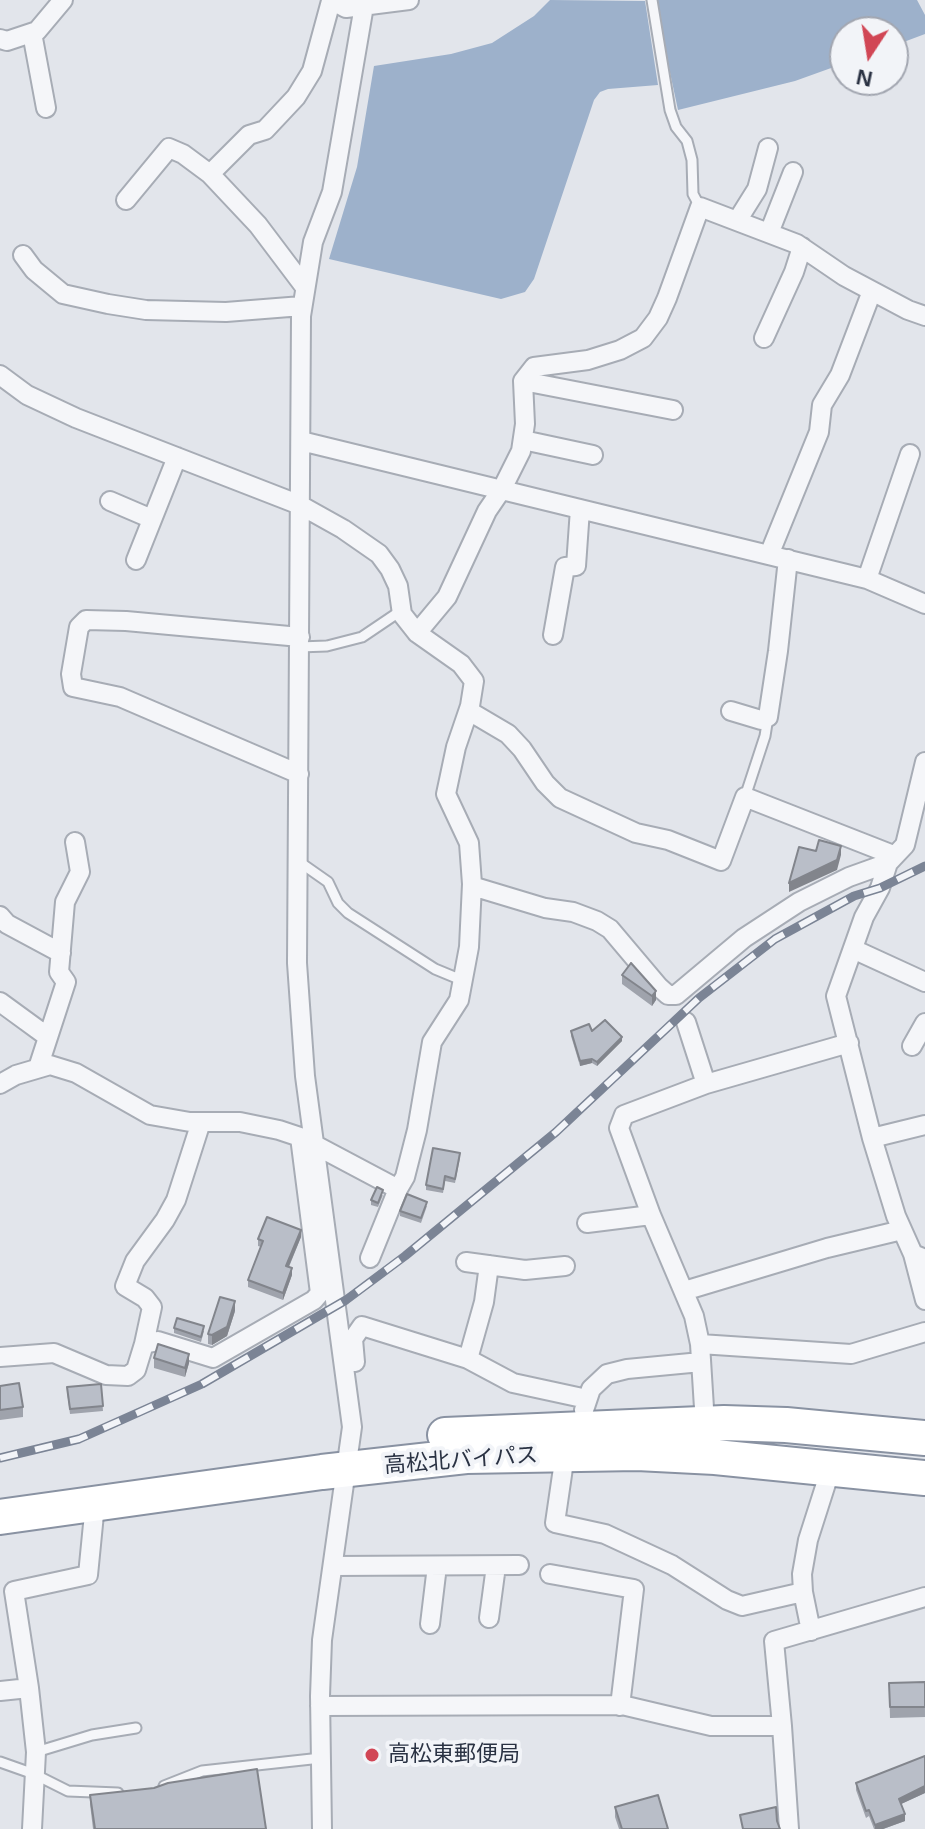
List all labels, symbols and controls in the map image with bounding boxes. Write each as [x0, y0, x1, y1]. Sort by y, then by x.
north arrow [829, 16, 909, 96]
text: N [854, 64, 875, 92]
street label: 高松北バイパス [383, 1442, 539, 1480]
place label: 高松東郵便局 [388, 1742, 520, 1768]
marker: 高松東郵便局 [363, 1746, 381, 1764]

